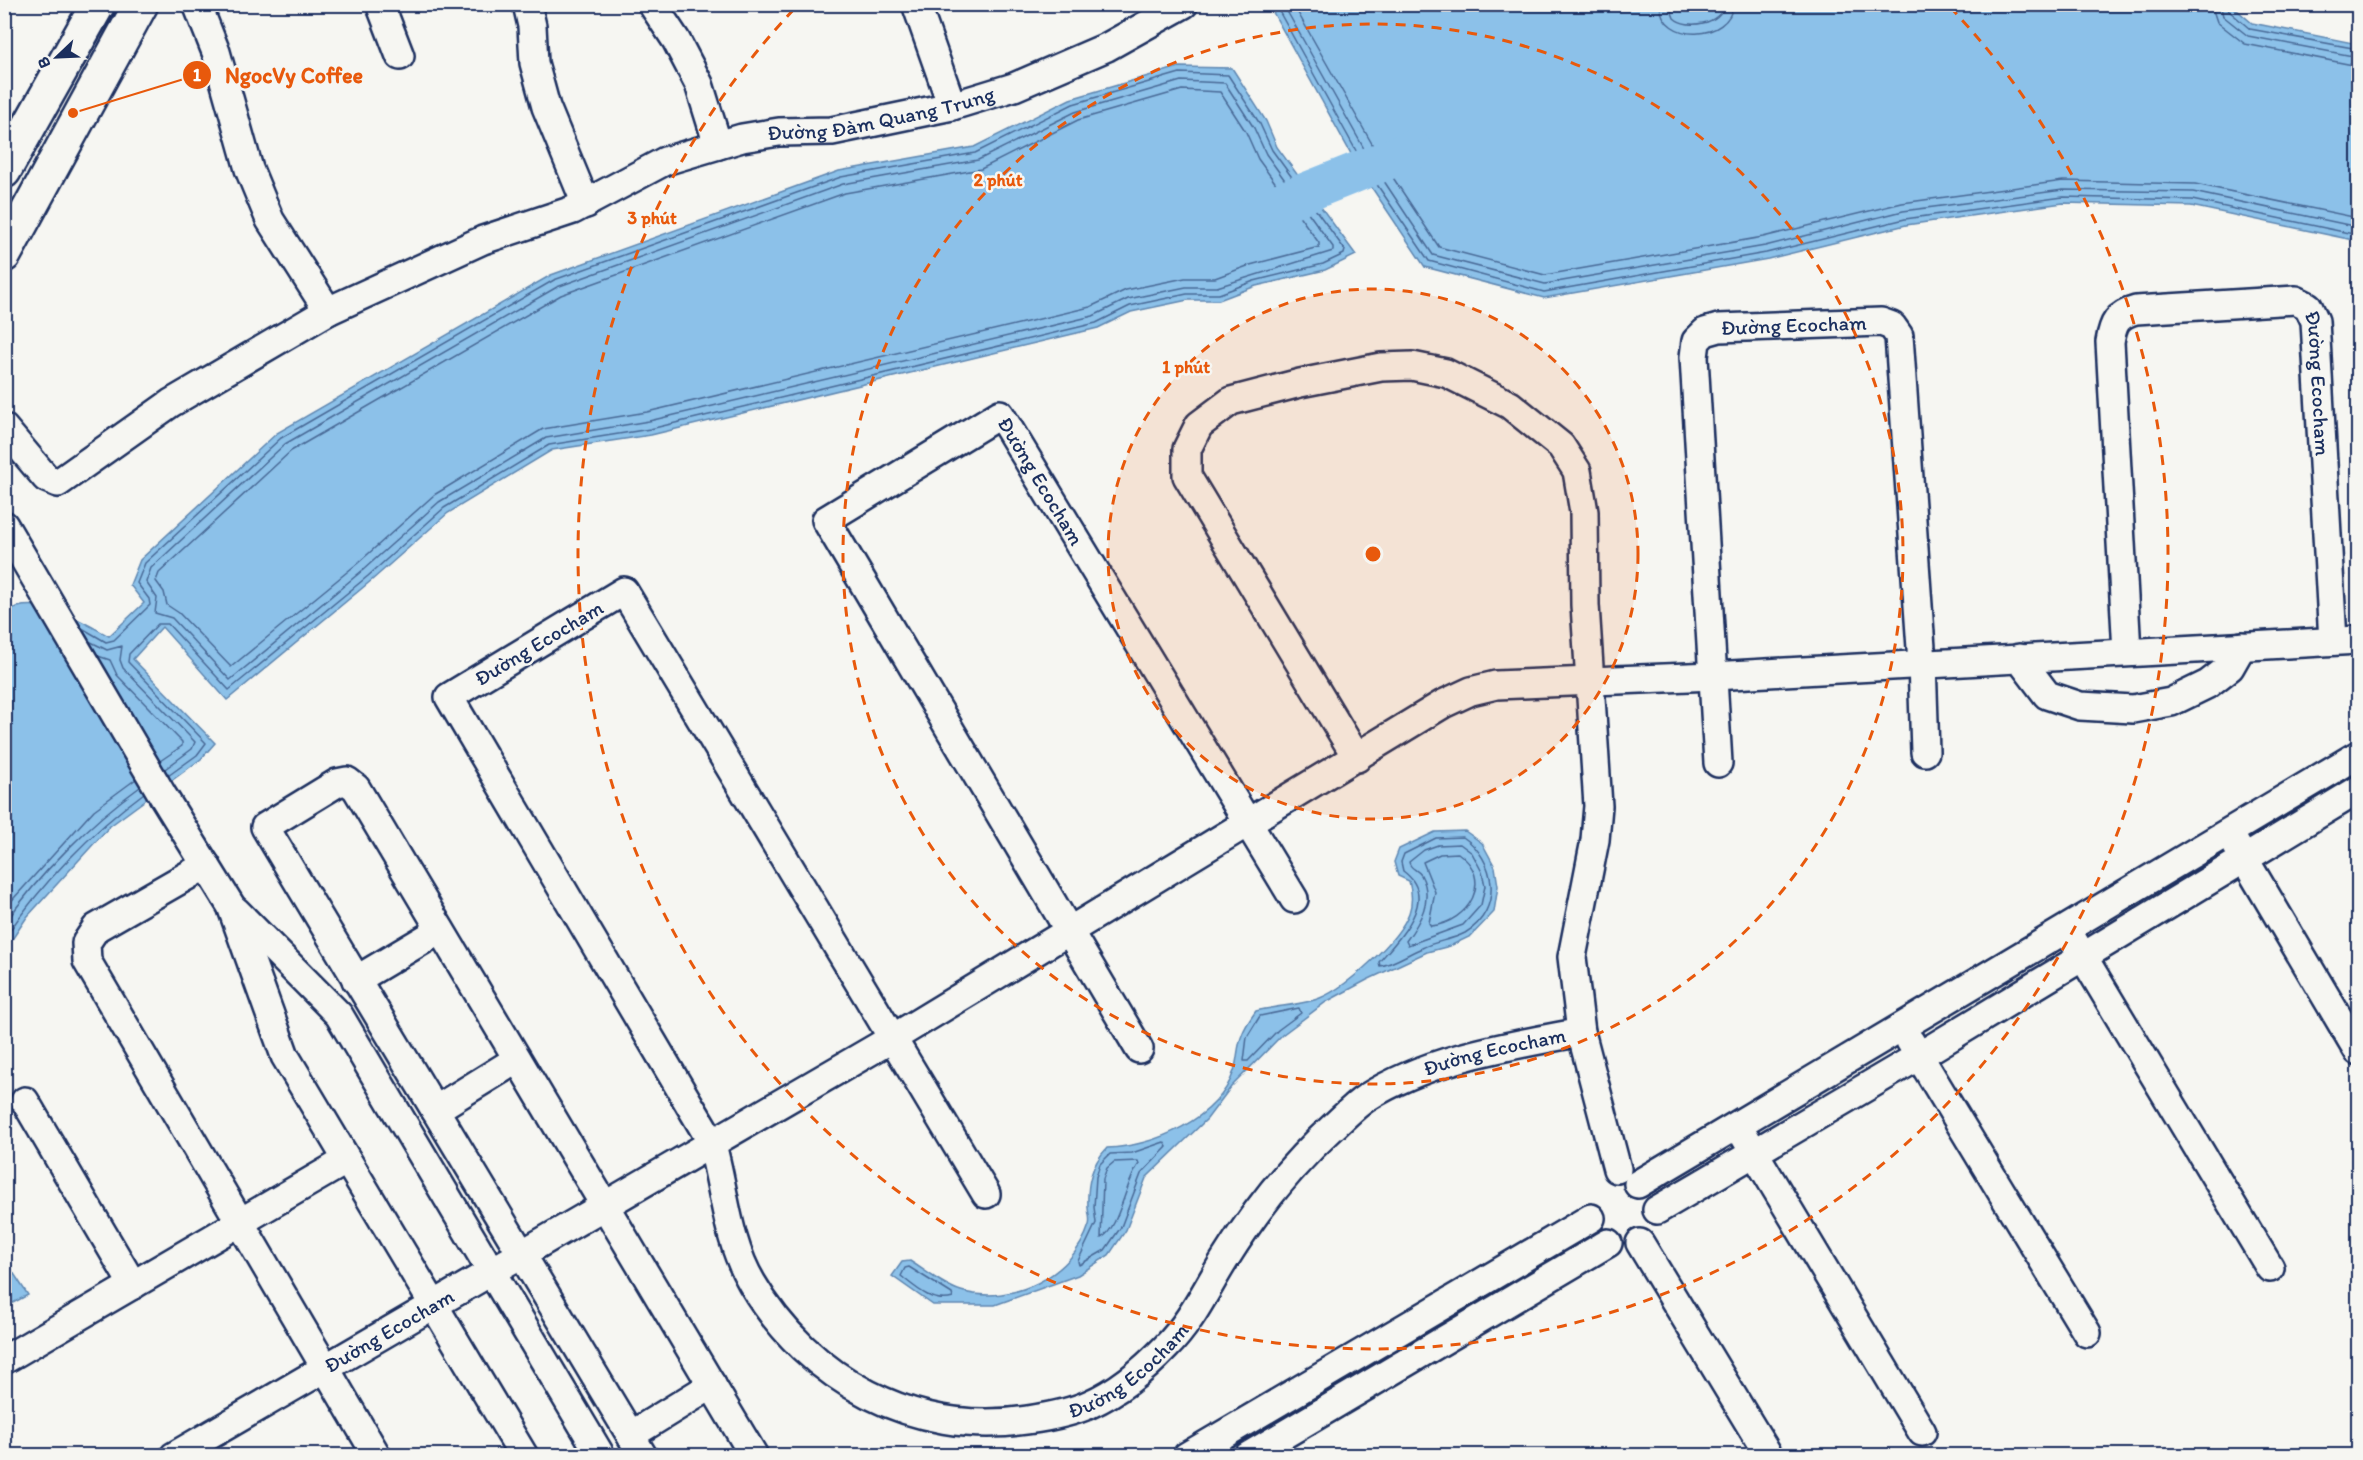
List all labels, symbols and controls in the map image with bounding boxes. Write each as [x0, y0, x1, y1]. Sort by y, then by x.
north arrow [27, 27, 87, 87]
text: B [33, 54, 54, 71]
callout: NgocVy Coffee [182, 55, 375, 95]
text: NgocVy Coffee [225, 62, 363, 89]
text: 1 [193, 64, 202, 86]
street label: Đường Đàm Quang Trung [765, 81, 998, 146]
text: 2 phút [974, 169, 1023, 191]
text: 3 phút [627, 207, 677, 229]
street label: Đường Ecocham [2300, 306, 2336, 457]
street label: Đường Ecocham [1721, 310, 1867, 340]
text: 1 phút [1162, 356, 1210, 378]
street label: Đường Ecocham [993, 412, 1090, 550]
centre of rings [1363, 544, 1383, 564]
street label: Đường Ecocham [470, 594, 608, 691]
street label: Đường Ecocham [1420, 1022, 1568, 1081]
street label: Đường Ecocham [320, 1283, 458, 1378]
street label: Đường Ecocham [1065, 1318, 1194, 1423]

